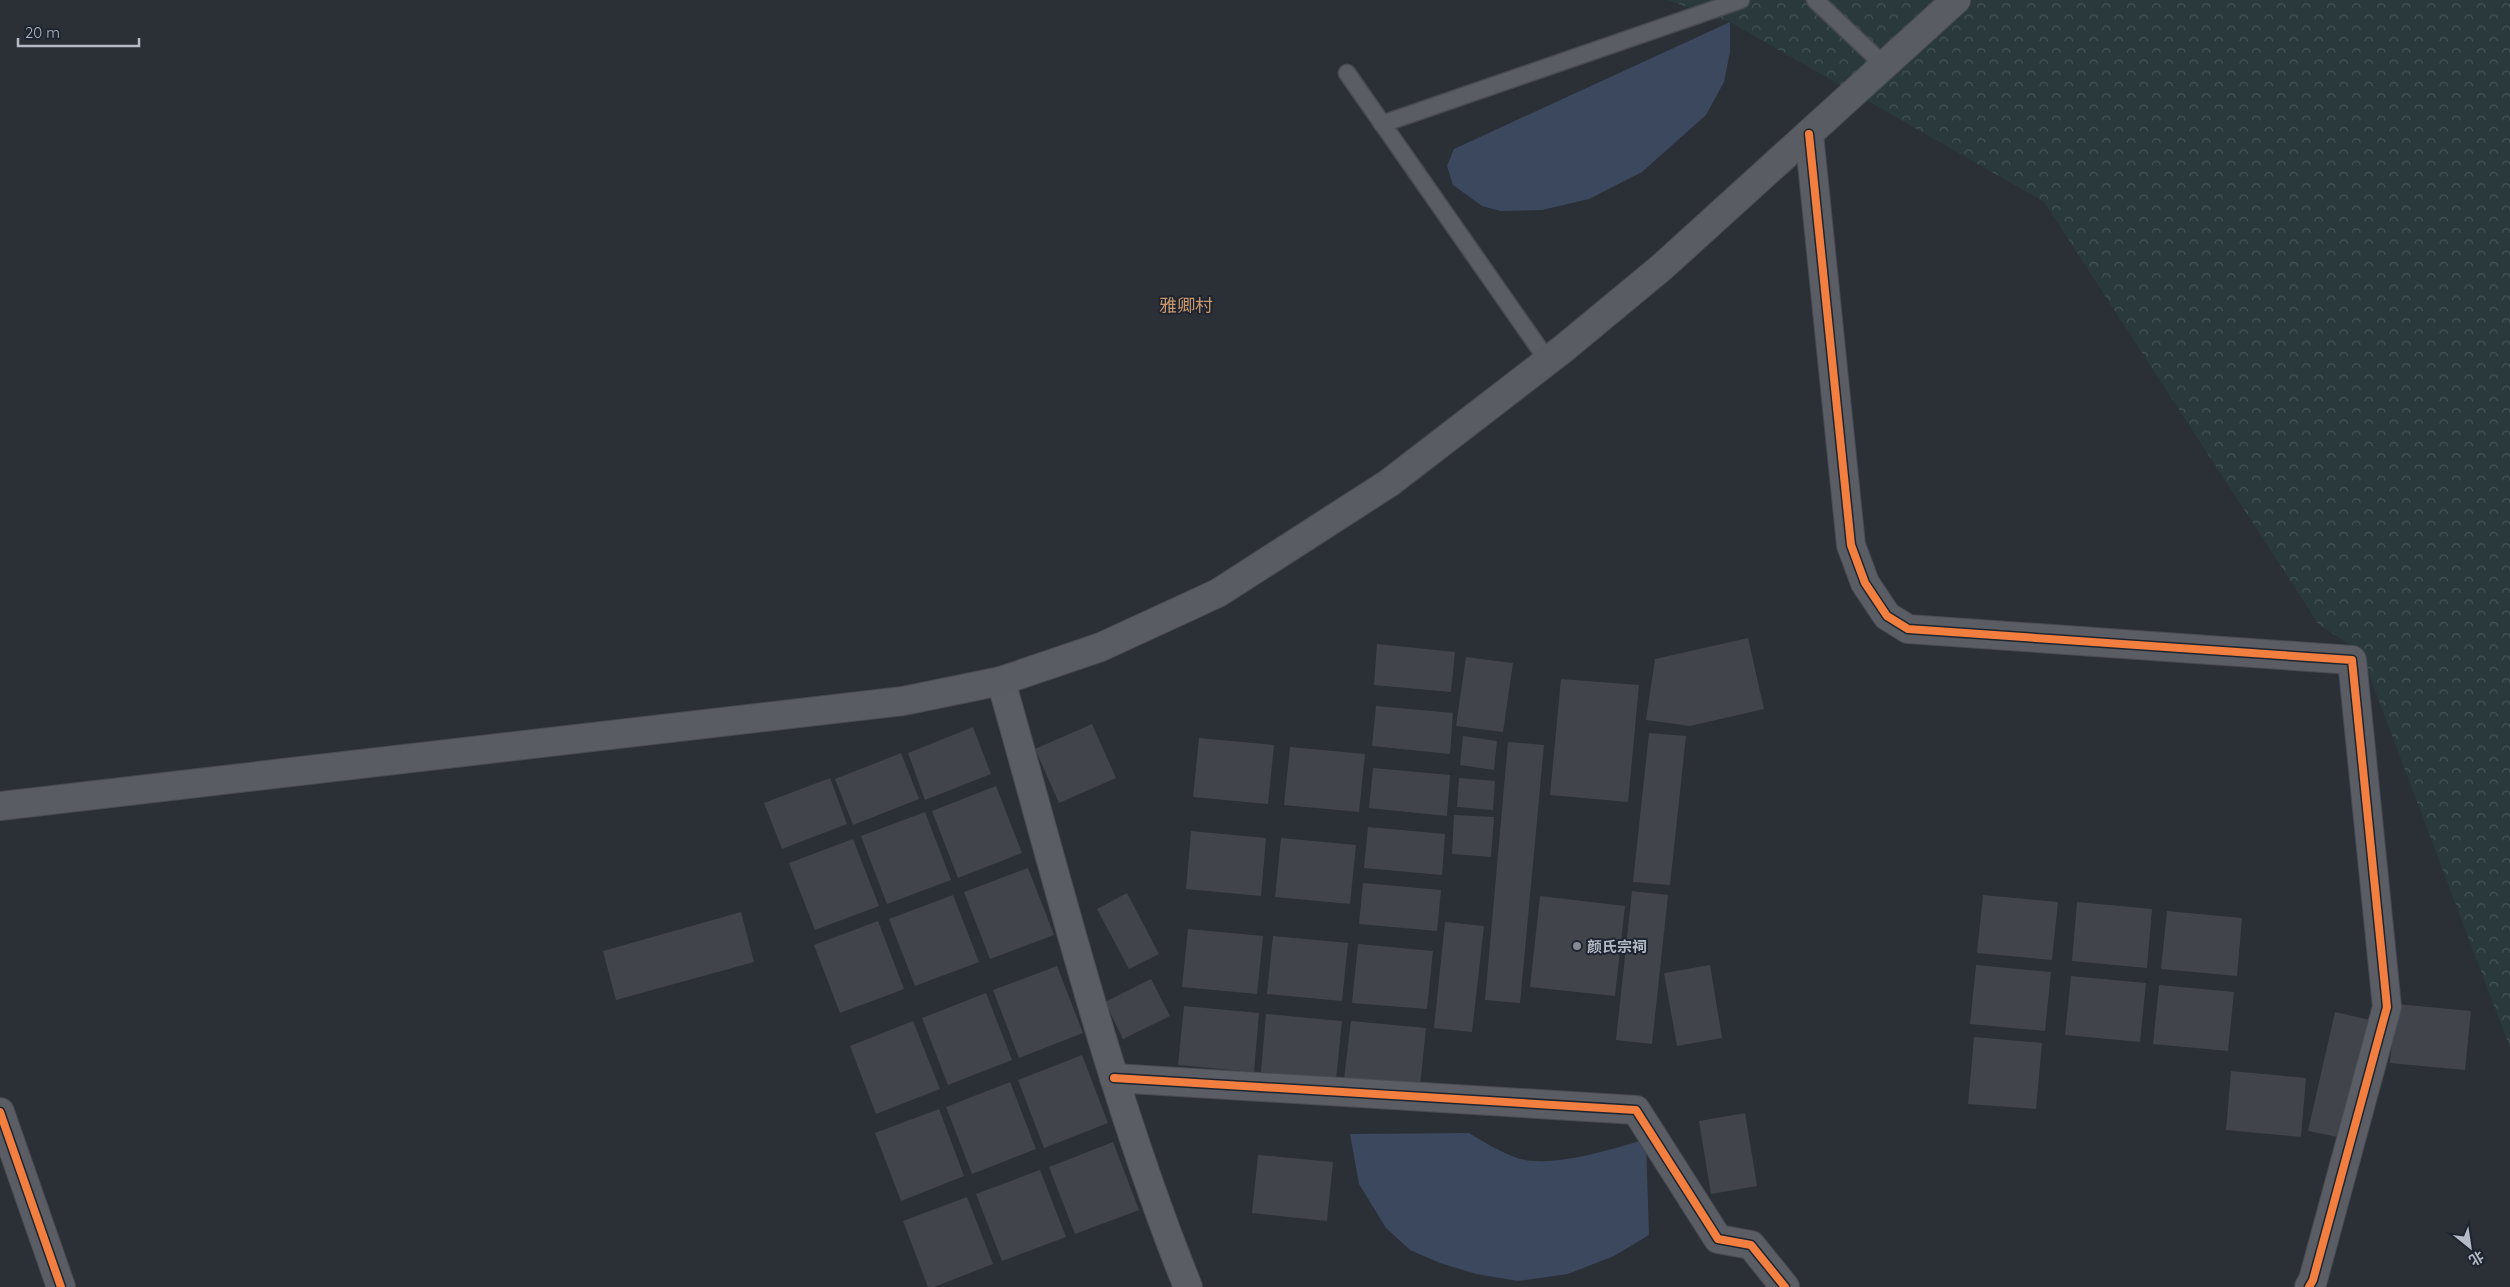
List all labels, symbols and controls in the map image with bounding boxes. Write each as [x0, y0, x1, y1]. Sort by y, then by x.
scale bar [18, 15, 139, 47]
text: 20 m [25, 23, 60, 42]
district label: 雅卿村 [1159, 294, 1213, 317]
place label: 颜氏宗祠 [1587, 937, 1647, 956]
marker: 颜氏宗祠 [1571, 940, 1583, 952]
north arrow [2445, 1222, 2495, 1272]
text: 北 [2466, 1247, 2487, 1270]

